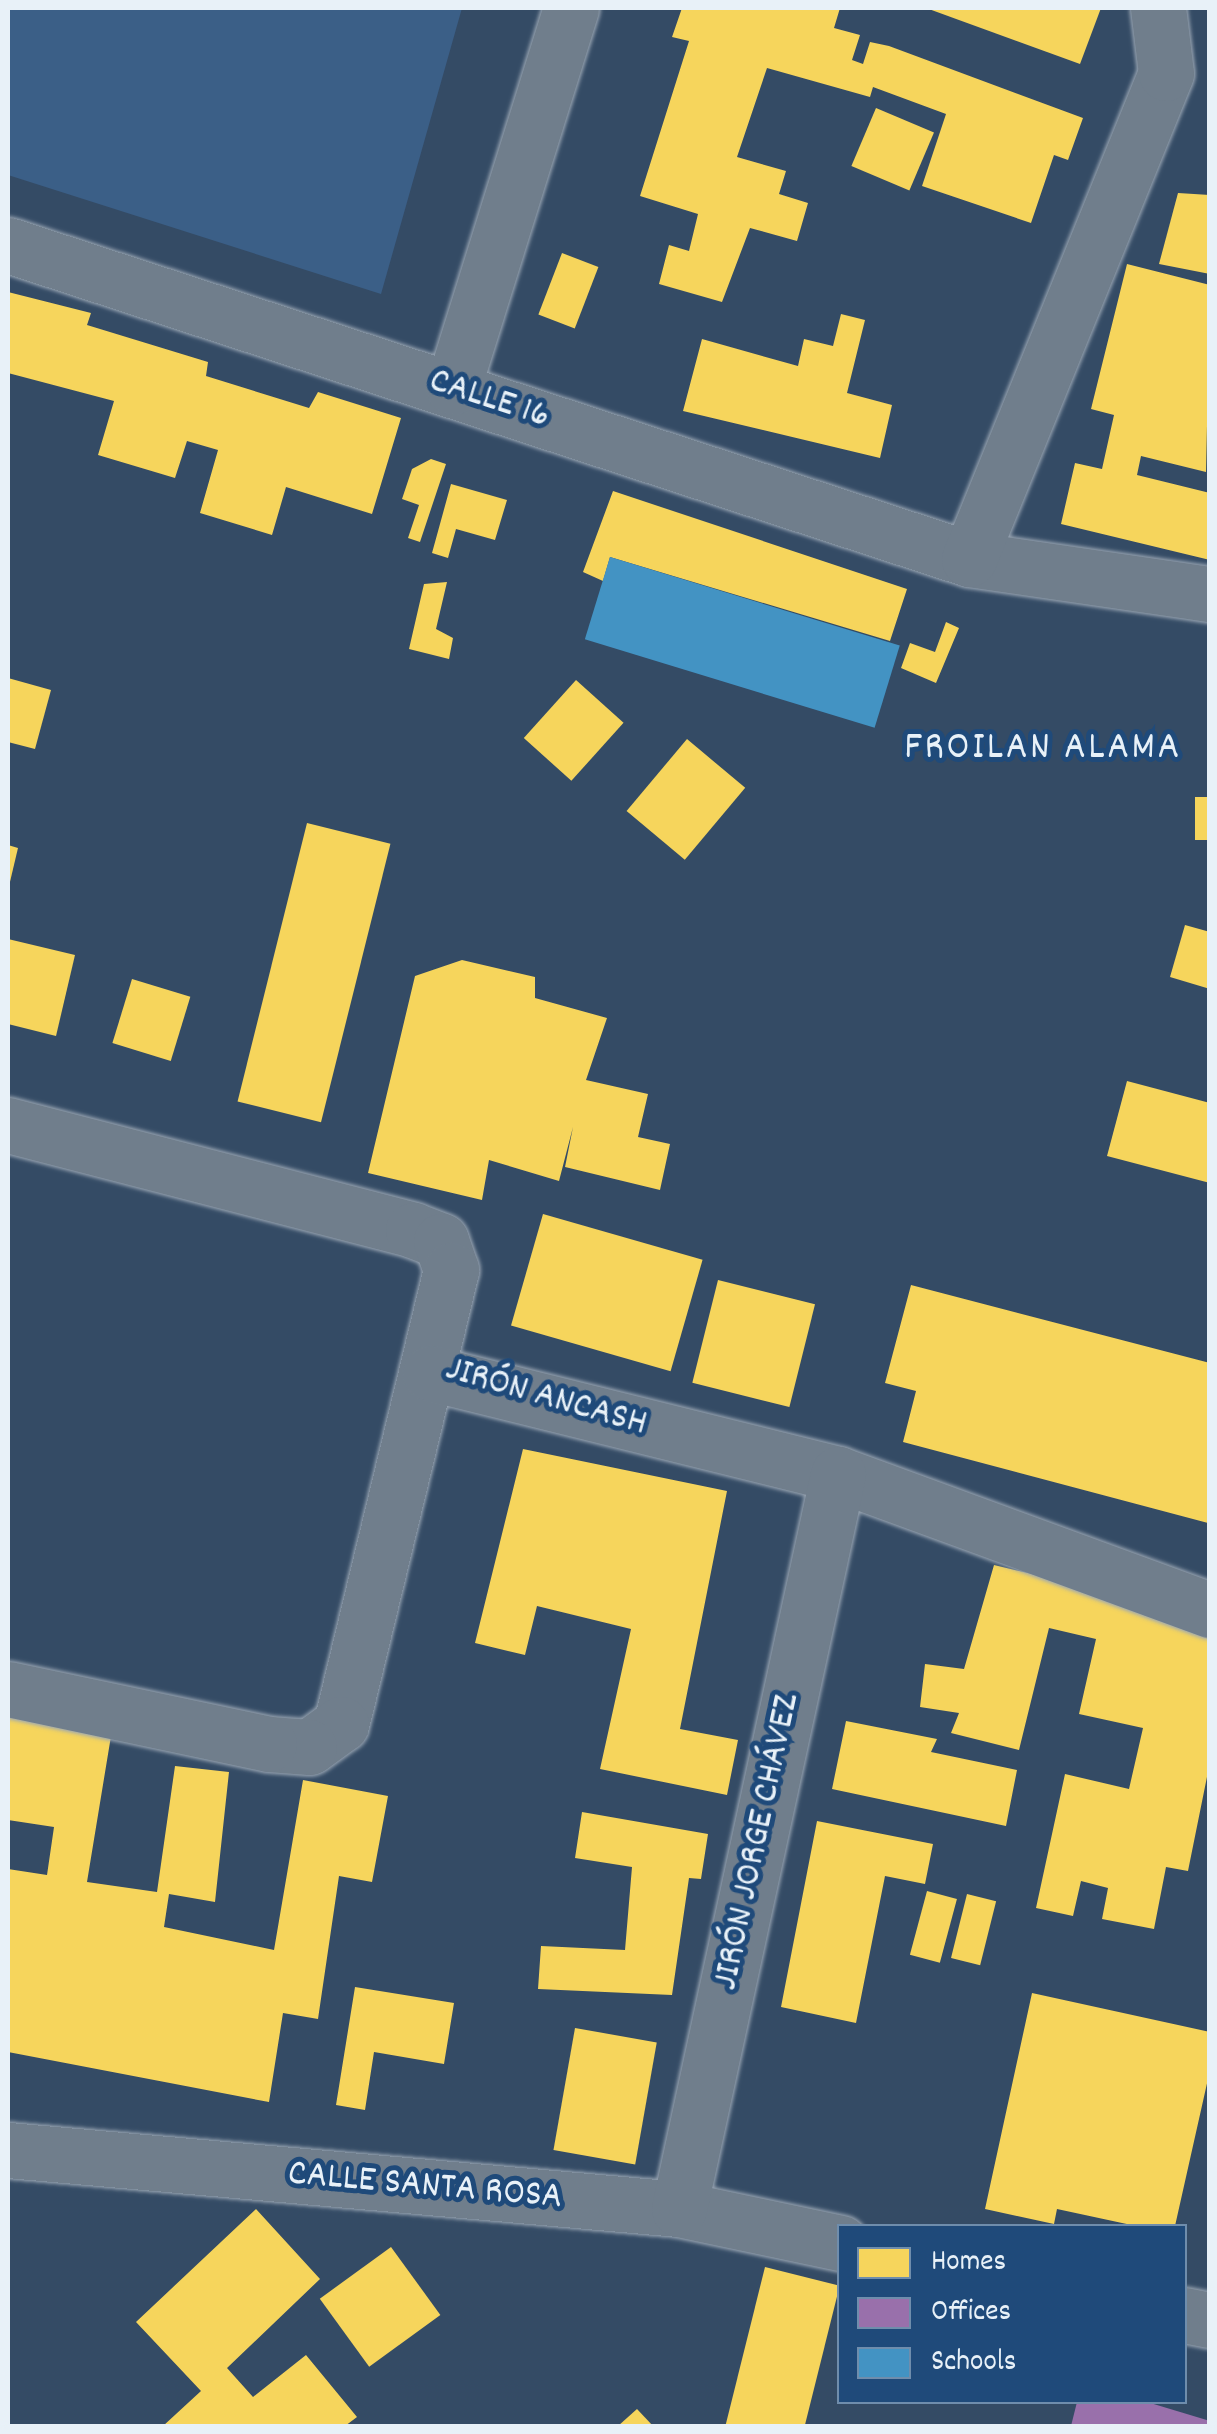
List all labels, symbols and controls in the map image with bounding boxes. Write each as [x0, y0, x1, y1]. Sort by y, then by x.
street label: CALLE 16 [423, 359, 555, 441]
district label: FROILAN ALAMA [904, 726, 1182, 774]
street label: JIRÓN ANCASH [440, 1347, 652, 1449]
street label: JIRÓN JORGE CHÁVEZ [704, 1690, 812, 1994]
street label: CALLE SANTA ROSA [286, 2152, 564, 2222]
legend [837, 2224, 1187, 2404]
text: Homes [931, 2242, 1006, 2285]
text: Offices [931, 2292, 1011, 2335]
text: Schools [931, 2342, 1017, 2385]

